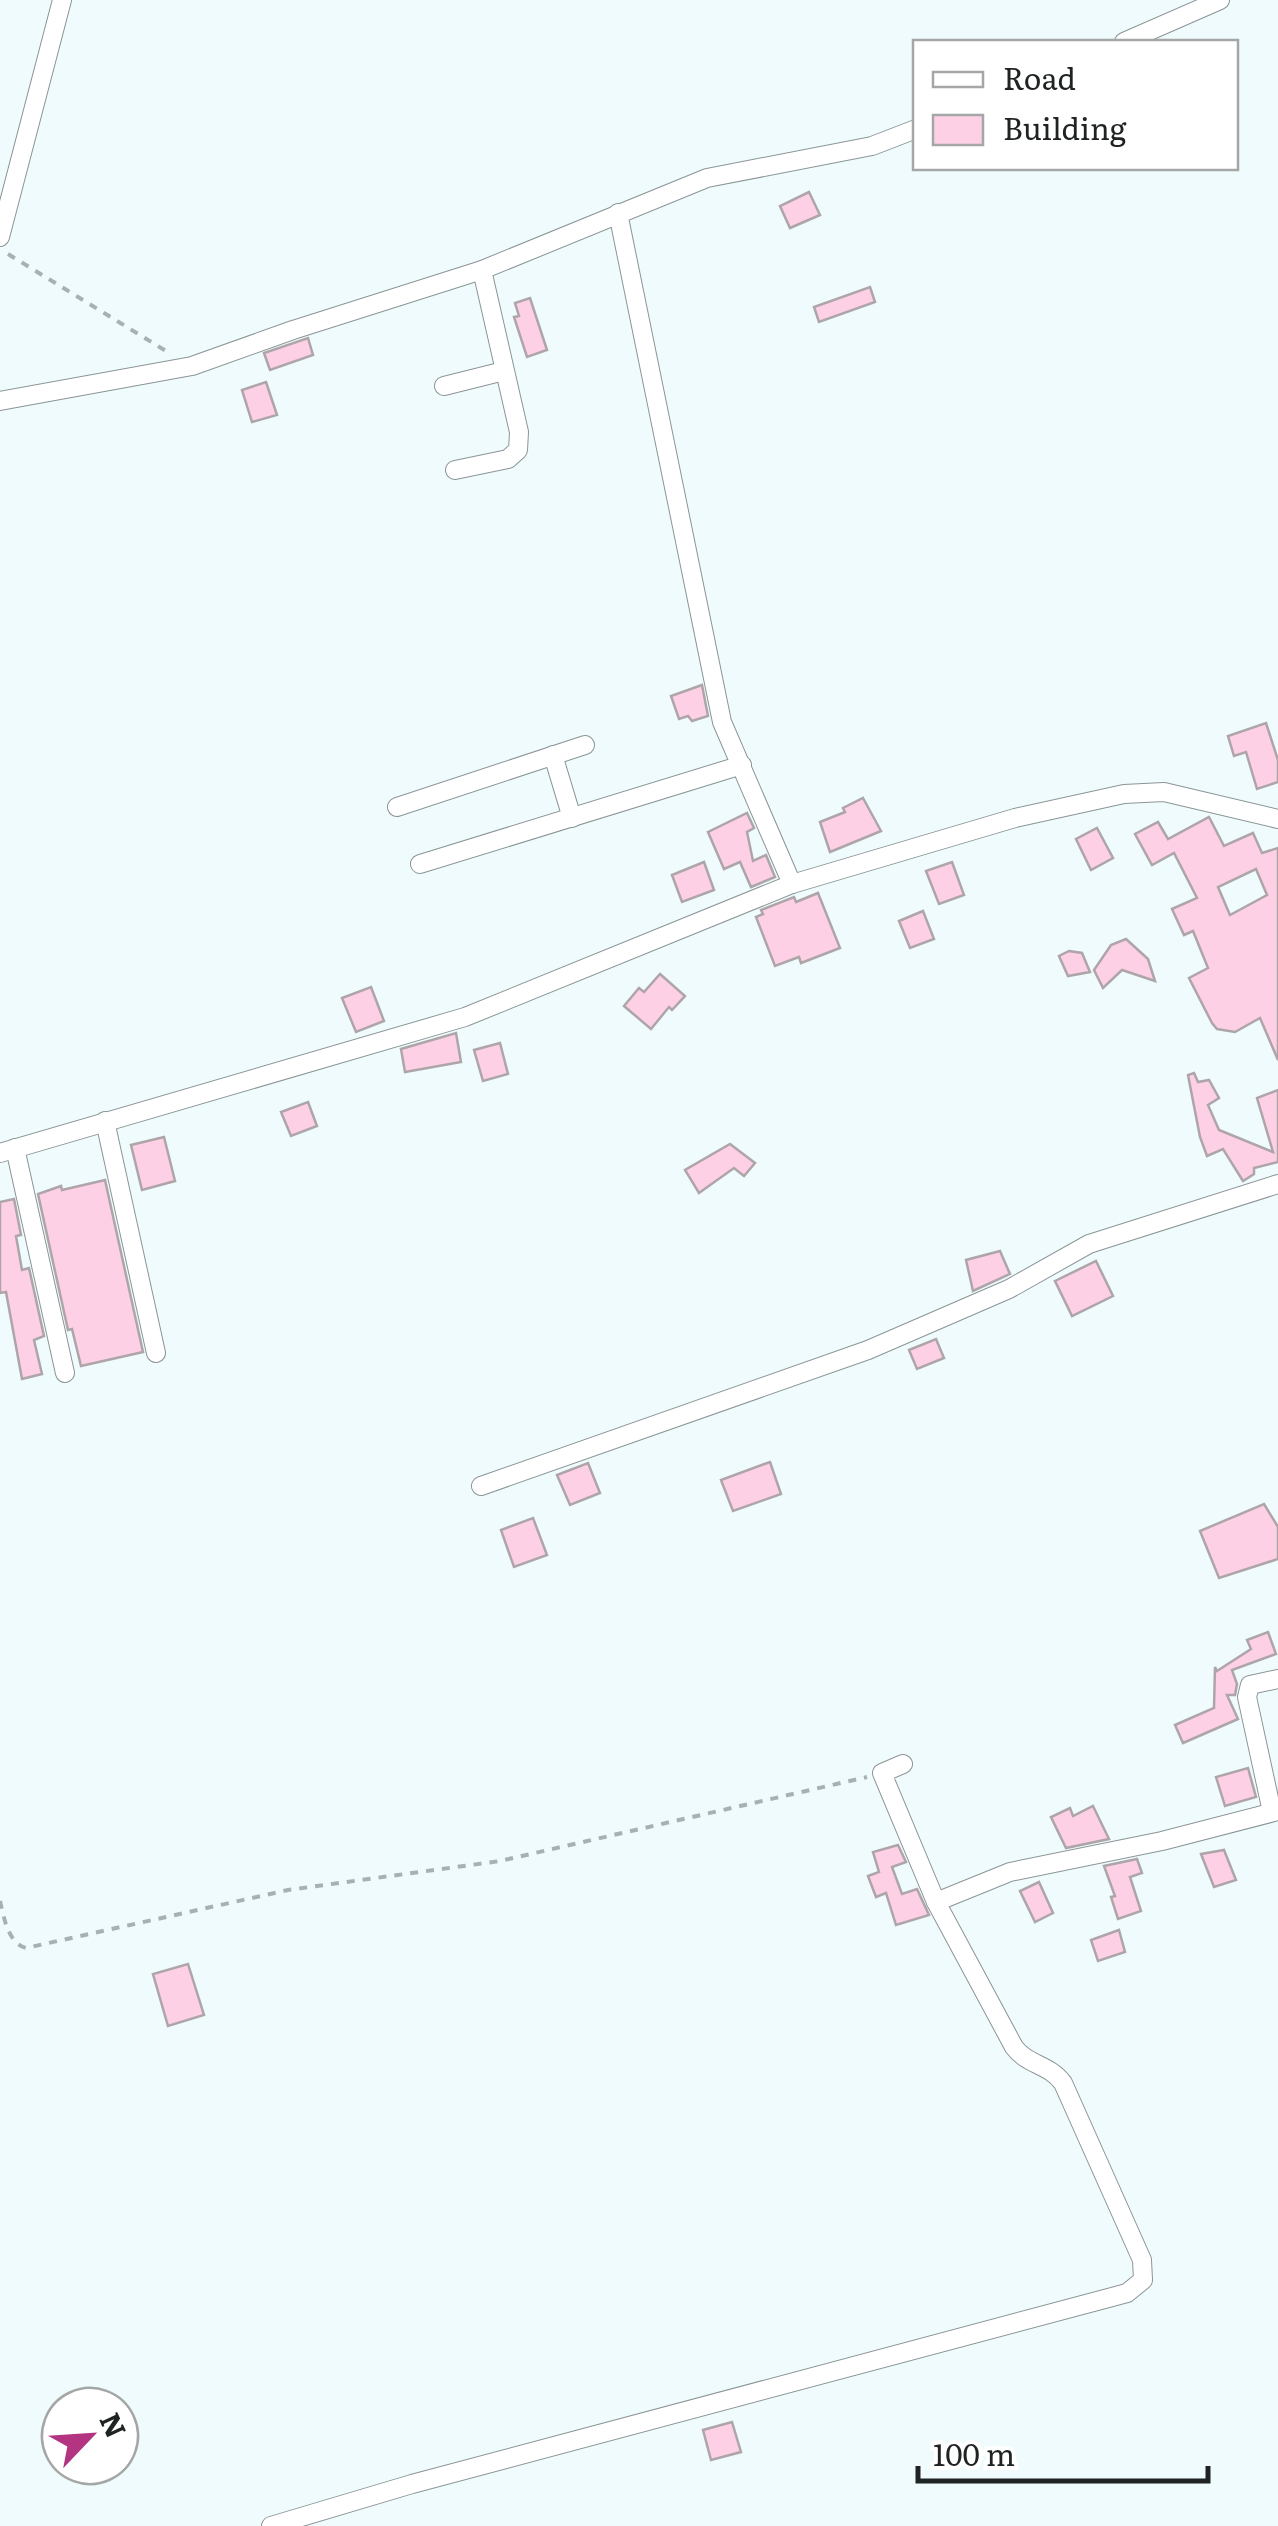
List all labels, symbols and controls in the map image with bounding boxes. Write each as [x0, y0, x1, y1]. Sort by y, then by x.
legend [913, 40, 1238, 170]
text: Road [1003, 55, 1076, 99]
text: Building [1003, 105, 1127, 149]
north arrow [40, 2386, 140, 2486]
text: N [90, 2405, 138, 2444]
scale bar [918, 2421, 1208, 2483]
text: 100 m [933, 2431, 1015, 2475]

